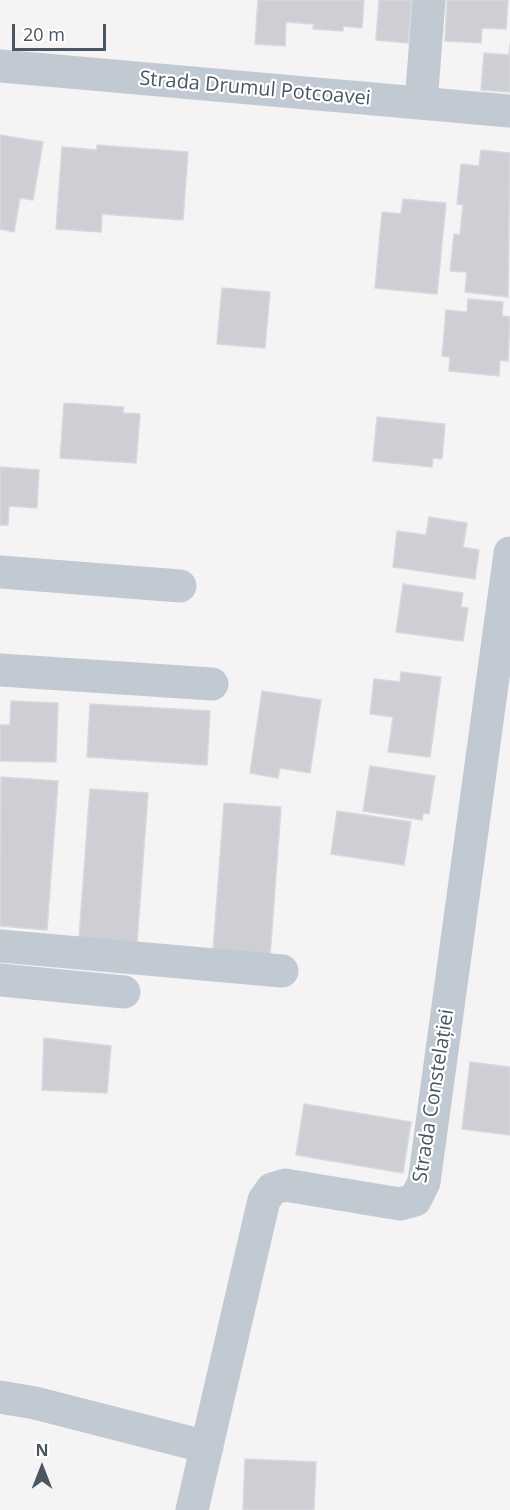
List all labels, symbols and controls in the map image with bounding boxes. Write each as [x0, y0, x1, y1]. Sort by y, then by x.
scale bar [15, 12, 110, 50]
text: 20 m [23, 22, 65, 46]
street label: Strada Drumul Potcoavei [138, 67, 372, 111]
street label: Strada Constelației [408, 1008, 460, 1184]
north arrow [12, 1438, 72, 1498]
text: N [35, 1439, 49, 1461]

